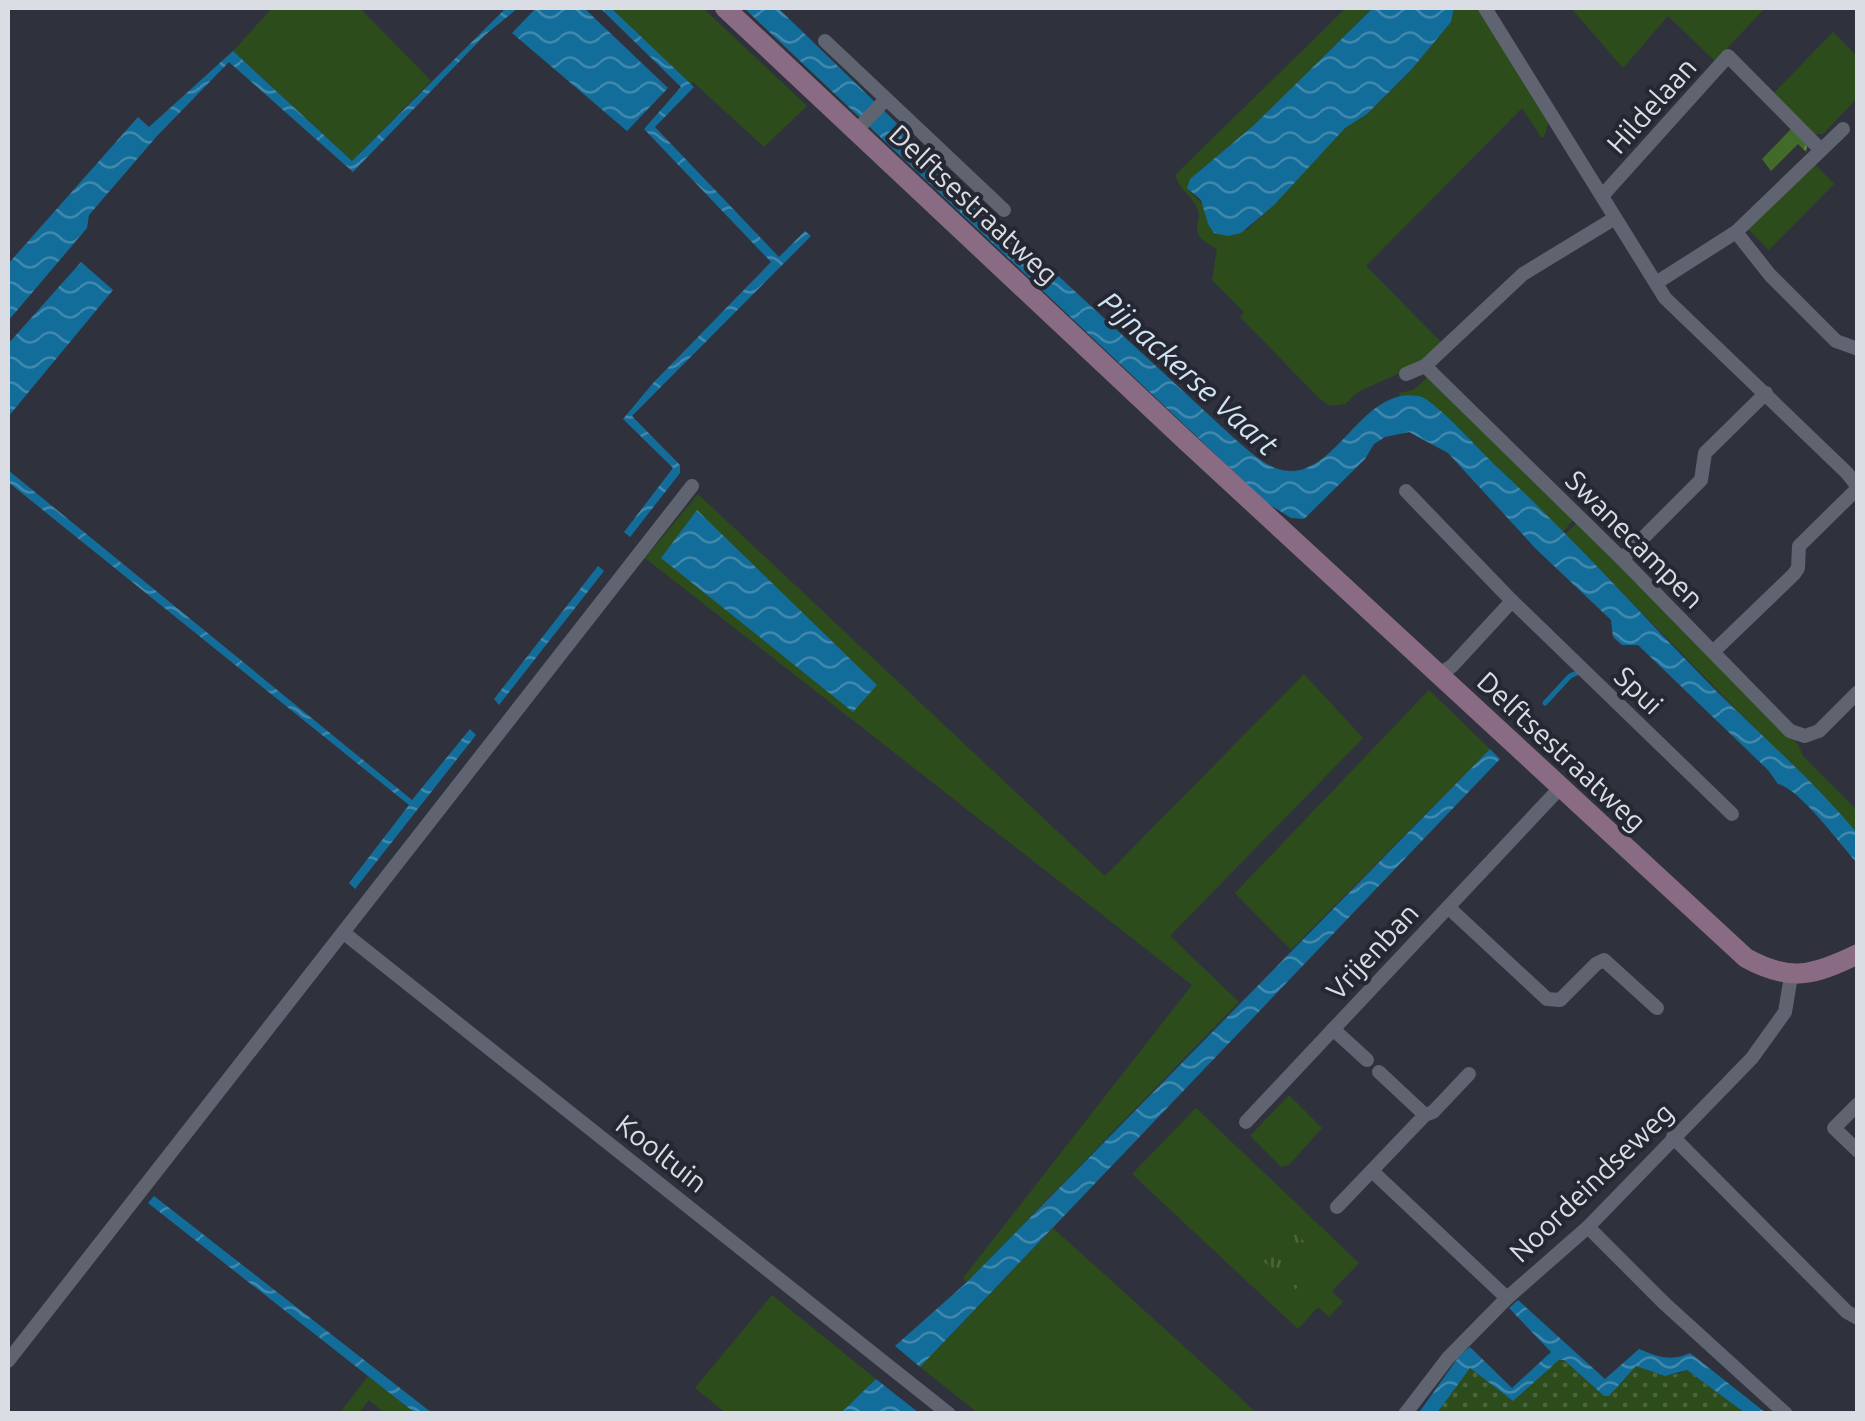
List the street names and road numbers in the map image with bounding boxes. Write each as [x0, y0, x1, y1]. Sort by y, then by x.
street label: Hildelaan [1600, 51, 1702, 159]
street label: Delftsestraatweg [883, 118, 1065, 290]
street label: Swanecampen [1560, 464, 1710, 614]
street label: Spui [1609, 660, 1669, 720]
street label: Delftsestraatweg [1471, 665, 1653, 837]
street label: Vrijenban [1320, 897, 1424, 1005]
street label: Noordeindseweg [1503, 1096, 1679, 1268]
street label: Kooltuin [610, 1108, 714, 1198]

